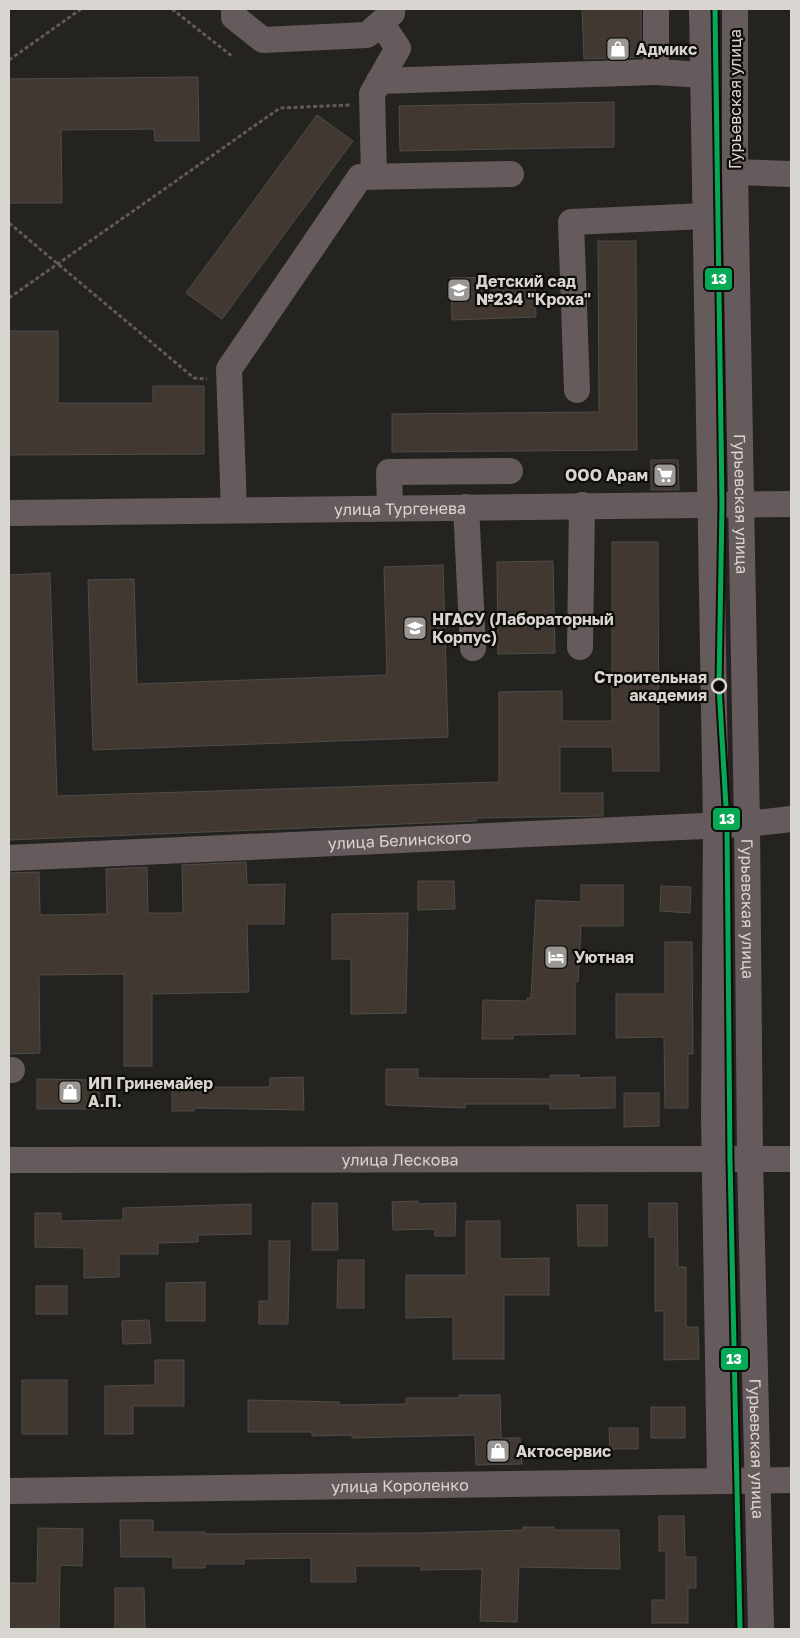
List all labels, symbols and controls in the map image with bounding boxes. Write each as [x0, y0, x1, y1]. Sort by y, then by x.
street label: Гурьевская улица [725, 29, 745, 169]
shop icon: Адмикс [605, 36, 631, 62]
place label: Адмикс [636, 39, 697, 59]
line badge: 13 [704, 267, 733, 291]
text: 13 [711, 270, 727, 287]
place label: Детский сад №234 "Кроха" [476, 271, 591, 309]
school or university icon: Детский сад №234 "Кроха" [446, 277, 472, 303]
street label: Гурьевская улица [730, 434, 752, 574]
supermarket icon: ООО Арам [652, 462, 678, 488]
place label: ООО Арам [565, 465, 648, 485]
street label: улица Тургенева [334, 498, 466, 519]
place label: НГАСУ (Лабораторный Корпус) [432, 609, 614, 647]
school or university icon: НГАСУ (Лабораторный Корпус) [402, 615, 428, 641]
place label: Строительная академия [594, 667, 707, 705]
marker: Строительная академия [711, 678, 727, 694]
line badge: 13 [712, 807, 741, 831]
text: 13 [719, 810, 735, 827]
street label: улица Белинского [327, 827, 472, 853]
street label: Гурьевская улица [737, 839, 758, 979]
hotel icon: Уютная [543, 944, 569, 970]
place label: Уютная [574, 947, 634, 967]
place label: ИП Гринемайер А.П. [88, 1073, 213, 1111]
shop icon: ИП Гринемайер А.П. [57, 1079, 83, 1105]
street label: улица Лескова [341, 1149, 459, 1170]
line badge: 13 [720, 1347, 749, 1371]
text: 13 [726, 1350, 742, 1367]
street label: Гурьевская улица [745, 1378, 768, 1519]
shop icon: Актосервис [485, 1438, 511, 1464]
place label: Актосервис [516, 1441, 611, 1461]
street label: улица Короленко [331, 1475, 469, 1496]

